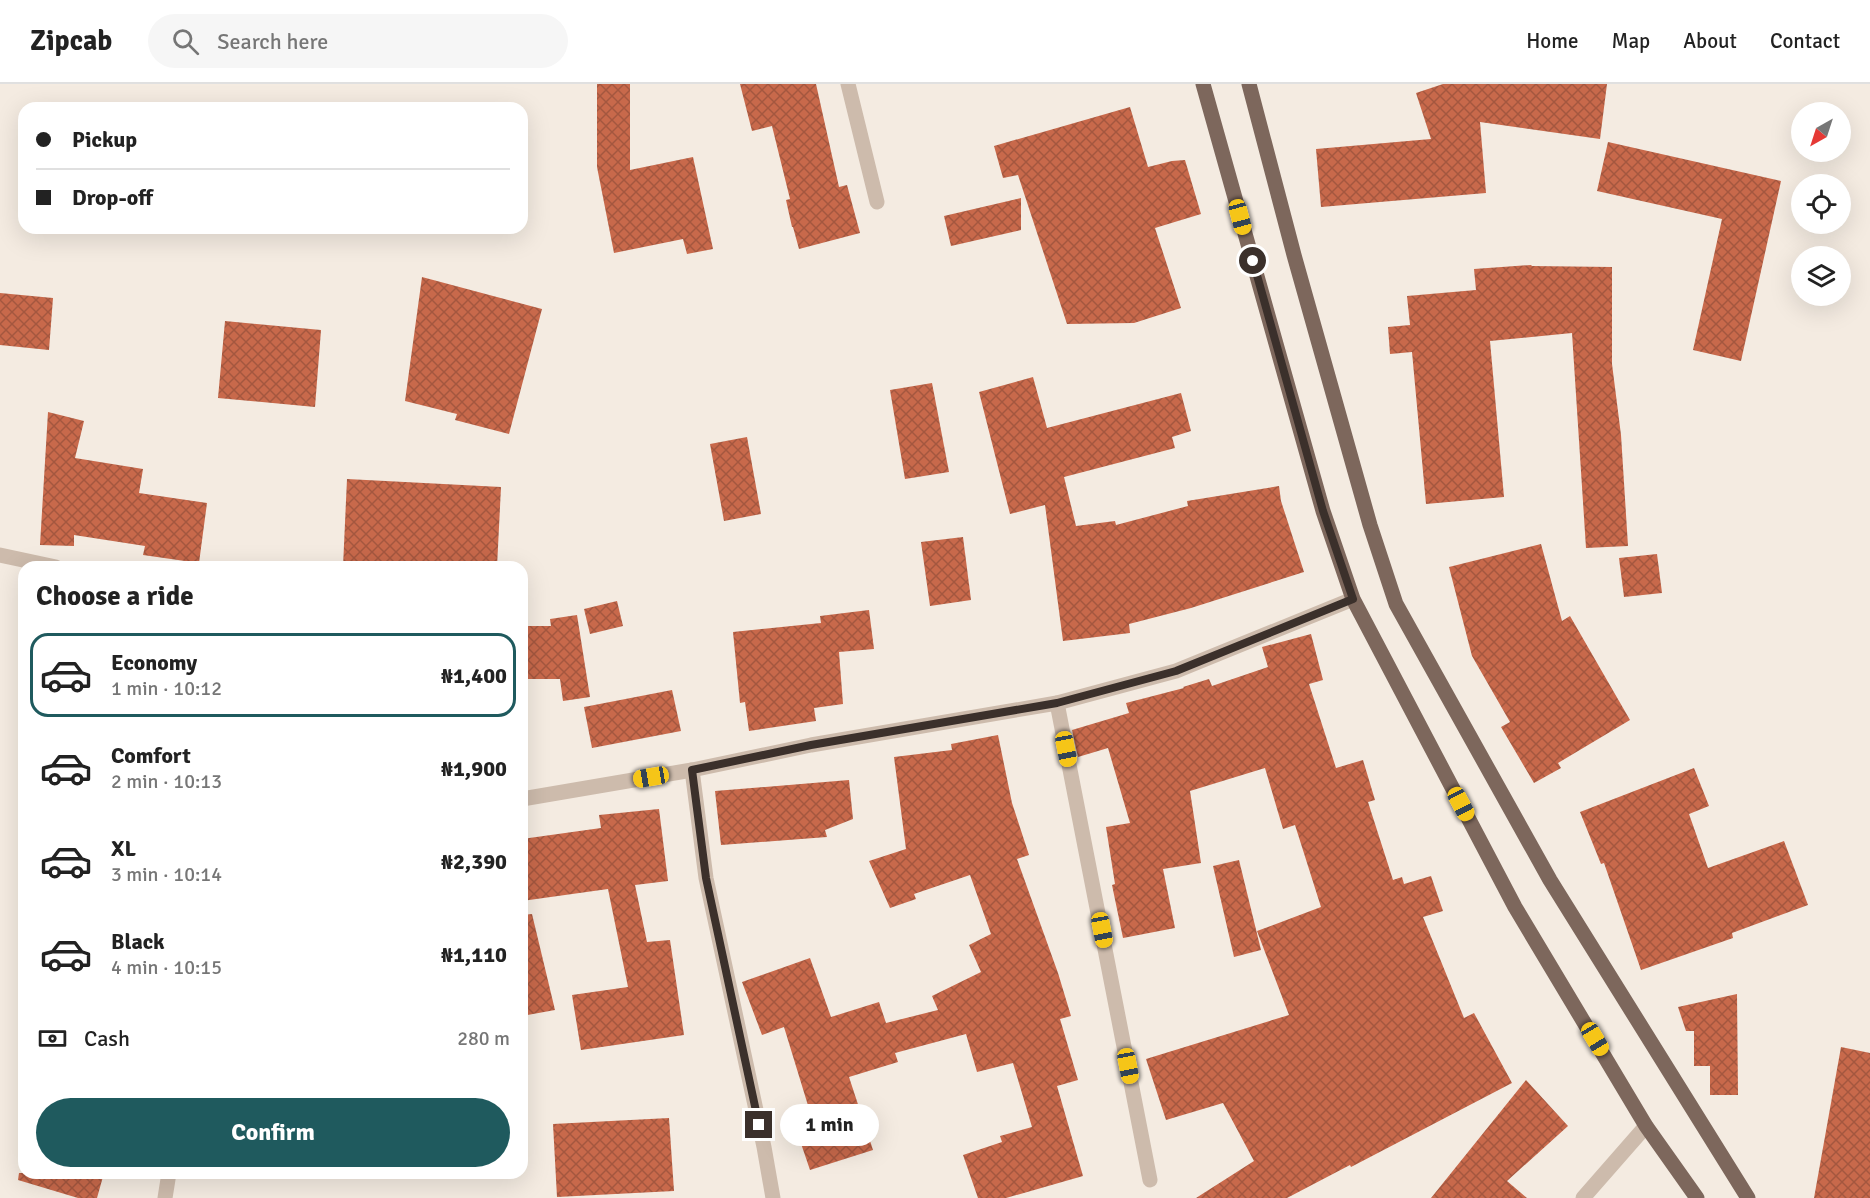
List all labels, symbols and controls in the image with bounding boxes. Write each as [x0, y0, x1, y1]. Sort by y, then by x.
search box [148, 14, 568, 68]
text: Zipcab [30, 24, 112, 58]
icon: search [169, 25, 202, 58]
text: Search here [217, 28, 328, 55]
text: Home [1526, 28, 1579, 54]
text: Map [1612, 28, 1650, 54]
text: About [1683, 28, 1737, 54]
text: Contact [1770, 28, 1840, 54]
north arrow [1791, 102, 1851, 162]
map controls [1791, 102, 1851, 306]
text: Pickup [72, 126, 137, 153]
button: locate [1791, 174, 1851, 234]
text: Drop-off [72, 184, 153, 211]
car [1227, 197, 1253, 237]
button: layers [1791, 246, 1851, 306]
route start [1239, 247, 1266, 274]
text: Choose a ride [36, 580, 194, 613]
icon: car [39, 648, 93, 702]
text: Economy [111, 649, 197, 676]
text: ₦1,400 [441, 662, 507, 689]
text: 1 min · 10:12 [111, 676, 222, 701]
car [1054, 730, 1078, 768]
icon: car [39, 741, 93, 795]
text: Comfort [111, 742, 191, 769]
text: ₦1,900 [441, 755, 507, 782]
car [632, 765, 670, 789]
text: 2 min · 10:13 [111, 769, 222, 794]
car [1445, 784, 1477, 824]
icon: car [39, 834, 93, 888]
text: XL [111, 835, 136, 862]
text: ₦2,390 [441, 848, 507, 875]
text: 3 min · 10:14 [111, 862, 222, 887]
car [1090, 911, 1114, 949]
icon: car [39, 927, 93, 981]
text: Black [111, 928, 165, 955]
text: ₦1,110 [441, 941, 507, 968]
text: 4 min · 10:15 [111, 955, 222, 980]
car [1578, 1019, 1612, 1059]
icon: cash [36, 1022, 69, 1055]
text: Cash [84, 1025, 130, 1052]
text: 280 m [457, 1026, 510, 1051]
car [1116, 1047, 1140, 1085]
button: Confirm [36, 1098, 510, 1167]
callout: 1 min [780, 1104, 879, 1146]
route end [745, 1111, 772, 1138]
text: 1 min [805, 1112, 854, 1137]

